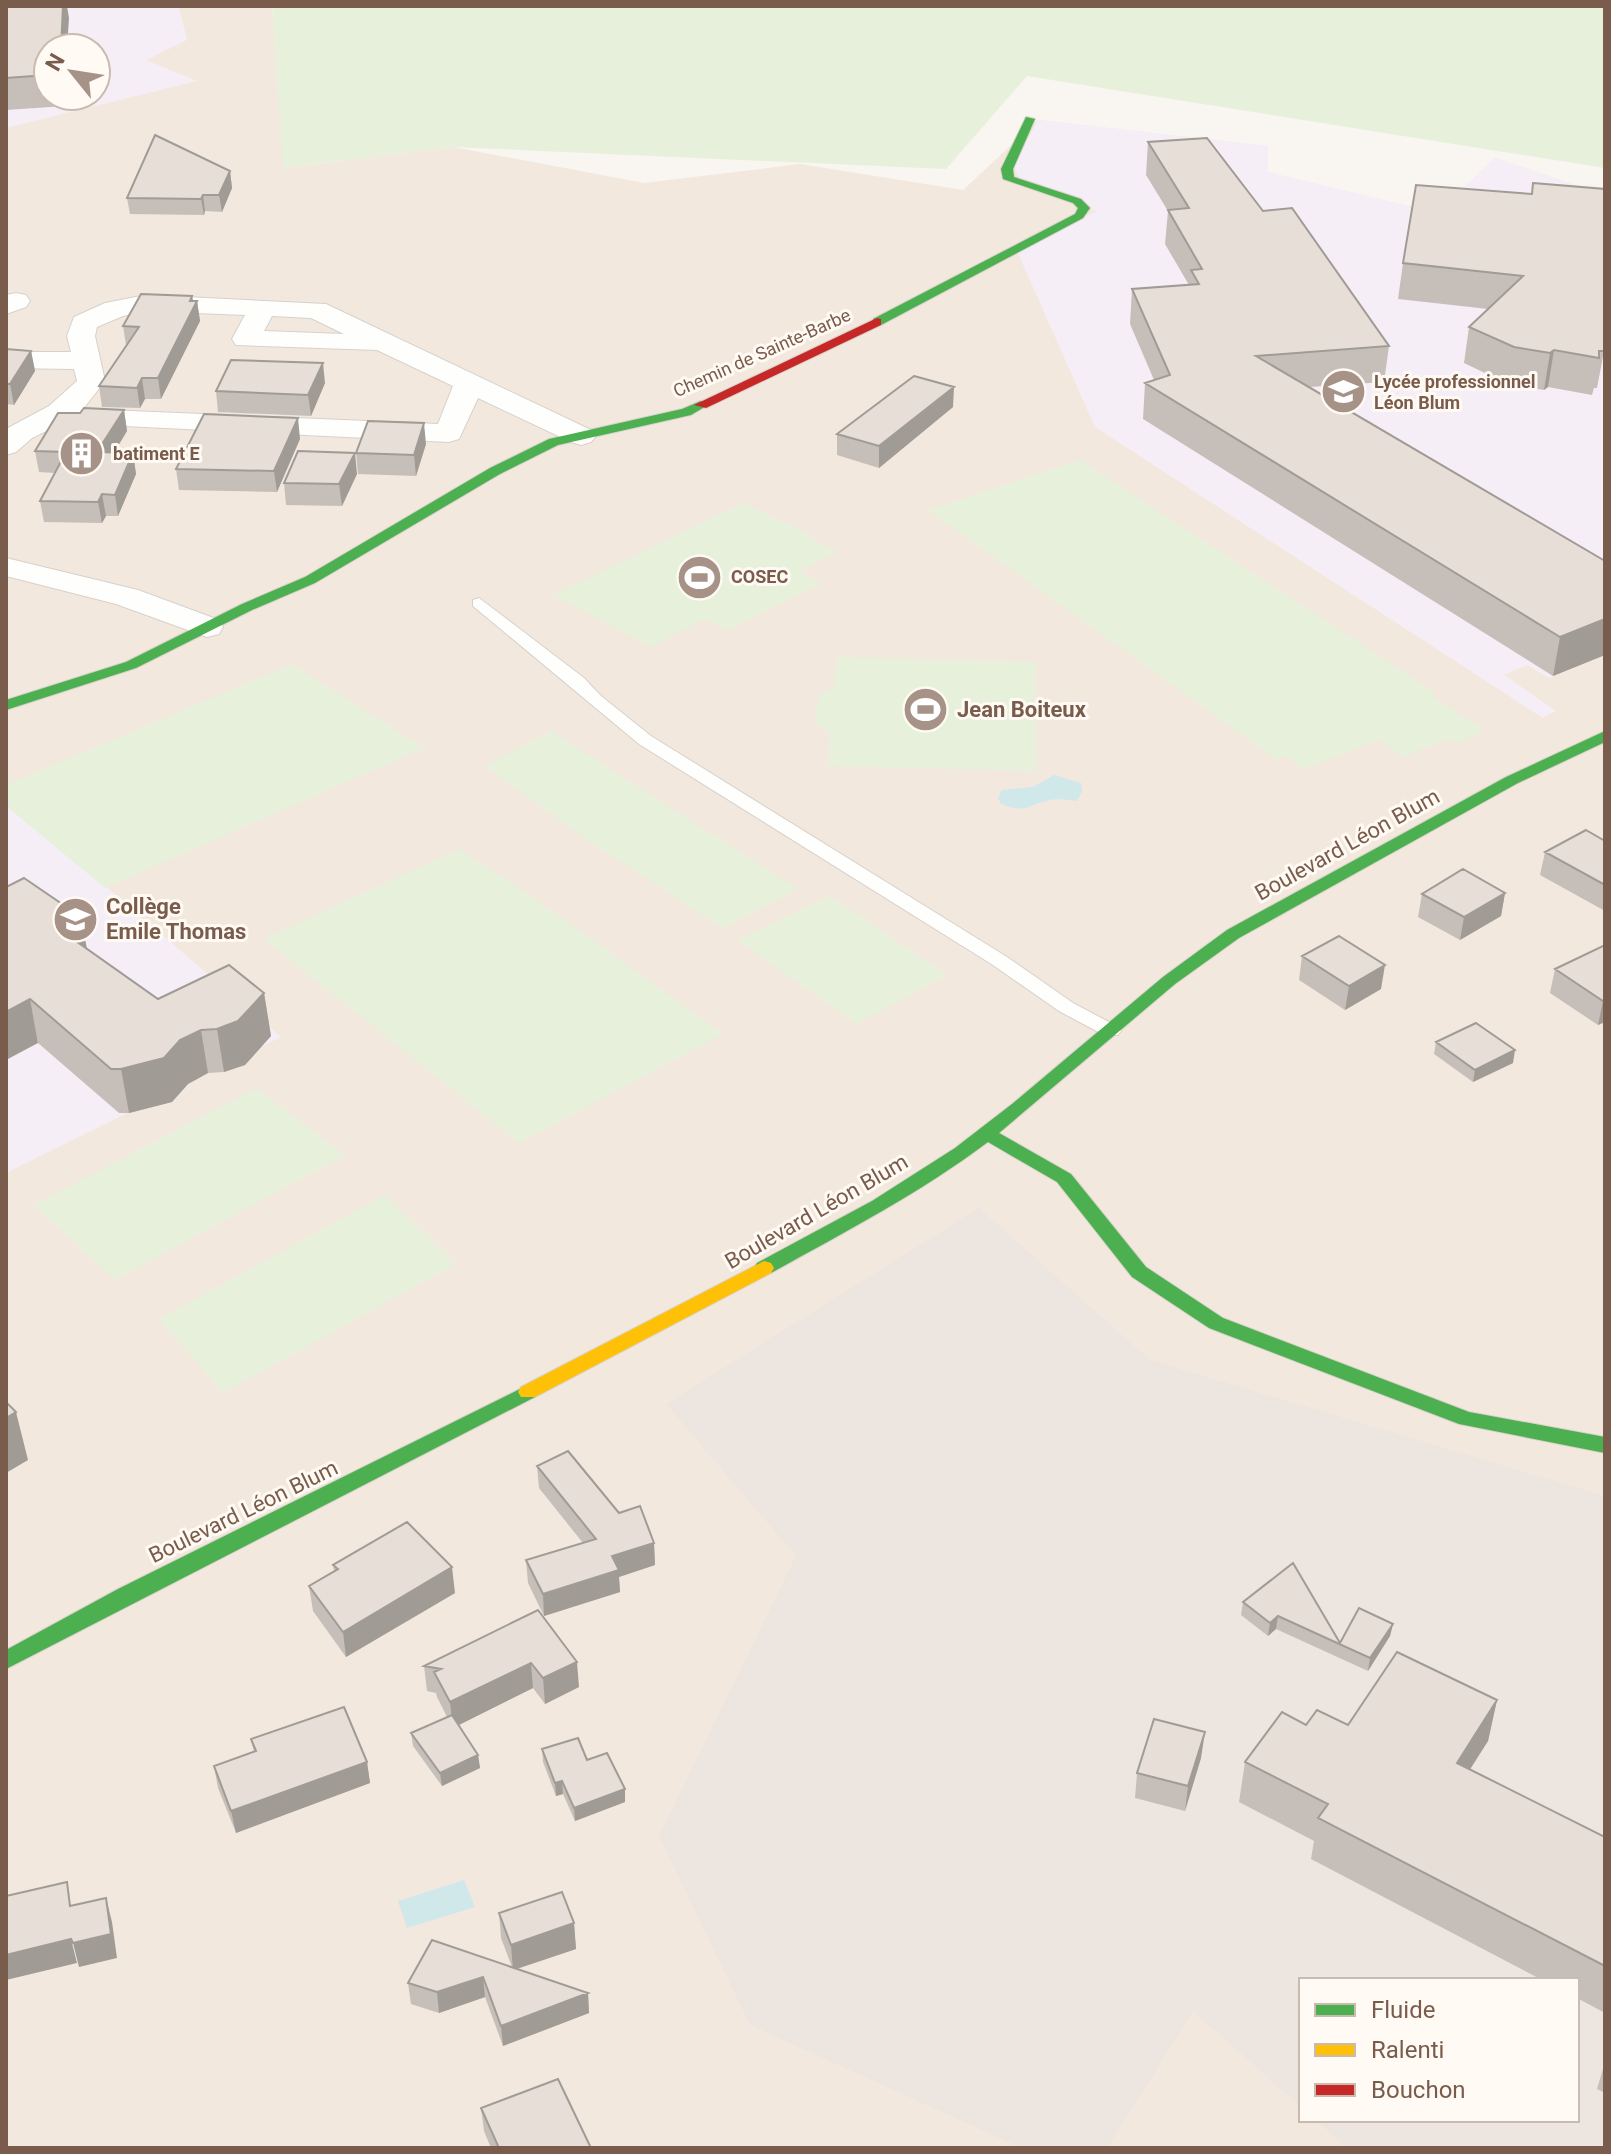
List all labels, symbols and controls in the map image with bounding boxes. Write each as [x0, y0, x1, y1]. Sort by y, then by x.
north arrow [32, 32, 112, 112]
text: N [40, 49, 70, 75]
street label: Chemin de Sainte-Barbe [670, 304, 854, 401]
school or university icon: Lycée professionnel Léon Blum [1319, 368, 1367, 416]
place label: Lycée professionnel Léon Blum [1374, 371, 1536, 413]
building icon: batiment E [58, 430, 106, 478]
place label: batiment E [113, 443, 200, 464]
sports icon: COSEC [676, 553, 724, 601]
place label: COSEC [731, 566, 788, 587]
sports icon: Jean Boiteux [902, 685, 950, 733]
place label: Jean Boiteux [957, 697, 1087, 722]
street label: Boulevard Léon Blum [1251, 783, 1444, 906]
place label: Collège Emile Thomas [106, 894, 246, 944]
school or university icon: Collège Emile Thomas [51, 895, 99, 943]
street label: Boulevard Léon Blum [720, 1149, 912, 1274]
street label: Boulevard Léon Blum [145, 1455, 342, 1568]
legend [1299, 1978, 1579, 2122]
text: Fluide [1371, 1996, 1435, 2024]
text: Ralenti [1371, 2036, 1444, 2064]
text: Bouchon [1371, 2076, 1466, 2104]

